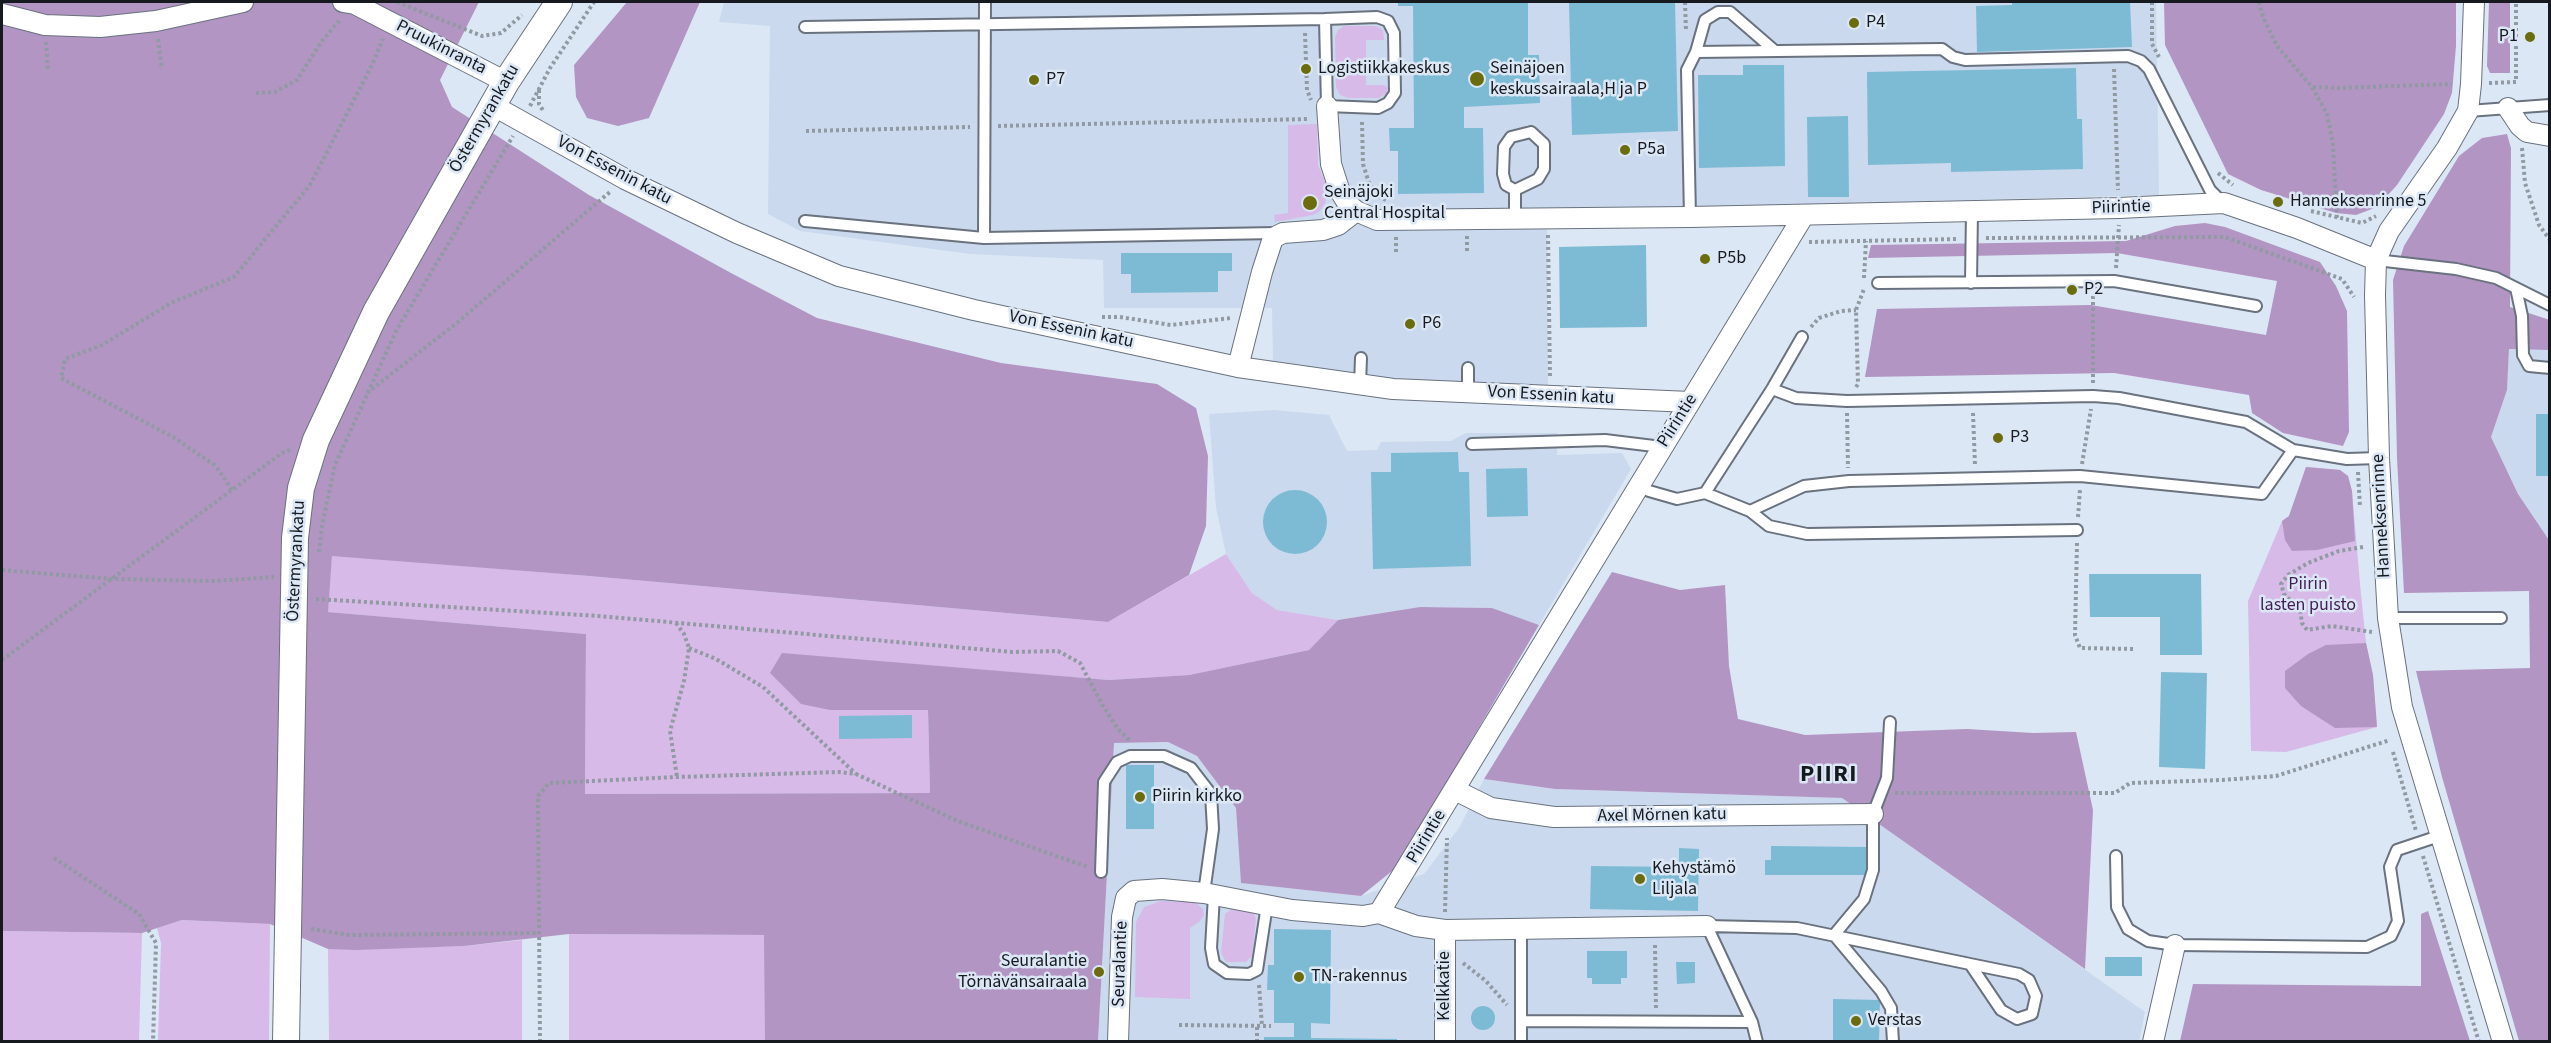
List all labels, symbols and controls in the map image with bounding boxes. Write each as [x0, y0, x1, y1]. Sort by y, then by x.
place label: P4 [1866, 12, 1885, 34]
street label: Pruukinranta [392, 16, 490, 80]
marker: P4 [1847, 16, 1861, 30]
place label: P1 [2499, 26, 2518, 48]
marker: P1 [2523, 30, 2537, 44]
place label: Logistiikkakeskus [1318, 58, 1450, 80]
place label: Seinäjoen keskussairaala,H ja P [1490, 58, 1647, 100]
street label: Östermyrankatu [445, 61, 525, 177]
marker: Logistiikkakeskus [1299, 62, 1313, 76]
place label: P7 [1046, 69, 1065, 91]
marker: Seinäjoen keskussairaala,H ja P [1468, 70, 1486, 88]
marker: P7 [1027, 73, 1041, 87]
street label: Von Essenin katu [553, 132, 675, 210]
place label: P5a [1637, 139, 1665, 161]
marker: P5a [1618, 143, 1632, 157]
place label: Seinäjoki Central Hospital [1324, 182, 1445, 224]
place label: Hanneksenrinne 5 [2290, 191, 2426, 213]
marker: Seinäjoki Central Hospital [1301, 194, 1319, 212]
marker: Hanneksenrinne 5 [2271, 195, 2285, 209]
street label: Piirintie [2091, 196, 2151, 220]
place label: P5b [1717, 248, 1746, 270]
marker: P5b [1698, 252, 1712, 266]
place label: P2 [2084, 279, 2103, 301]
marker: P2 [2065, 283, 2079, 297]
street label: Von Essenin katu [1007, 306, 1135, 354]
place label: P6 [1422, 313, 1441, 335]
marker: P6 [1403, 317, 1417, 331]
street label: Von Essenin katu [1487, 382, 1615, 410]
street label: Piirintie [1653, 390, 1703, 452]
place label: P3 [2010, 427, 2029, 449]
marker: P3 [1991, 431, 2005, 445]
street label: Hanneksenrinne [2368, 454, 2396, 578]
street label: Östermyrankatu [283, 500, 311, 622]
park label: Piirin lasten puisto [2260, 574, 2356, 616]
district label: PIIRI [1800, 762, 1858, 790]
place label: Piirin kirkko [1152, 786, 1242, 808]
marker: Piirin kirkko [1133, 790, 1147, 804]
street label: Axel Mörnen katu [1597, 804, 1727, 828]
street label: Piirintie [1403, 806, 1451, 868]
place label: Kehystämö Liljala [1652, 858, 1736, 900]
marker: Kehystämö Liljala [1633, 872, 1647, 886]
street label: Seuralantie [1109, 921, 1133, 1007]
place label: Seuralantie Törnävänsairaala [958, 951, 1087, 994]
street label: Kelkkatie [1434, 951, 1456, 1021]
marker: Seuralantie Törnävänsairaala [1092, 965, 1106, 979]
place label: TN-rakennus [1311, 966, 1407, 988]
marker: TN-rakennus [1292, 970, 1306, 984]
place label: Verstas [1868, 1010, 1922, 1032]
marker: Verstas [1849, 1014, 1863, 1028]

